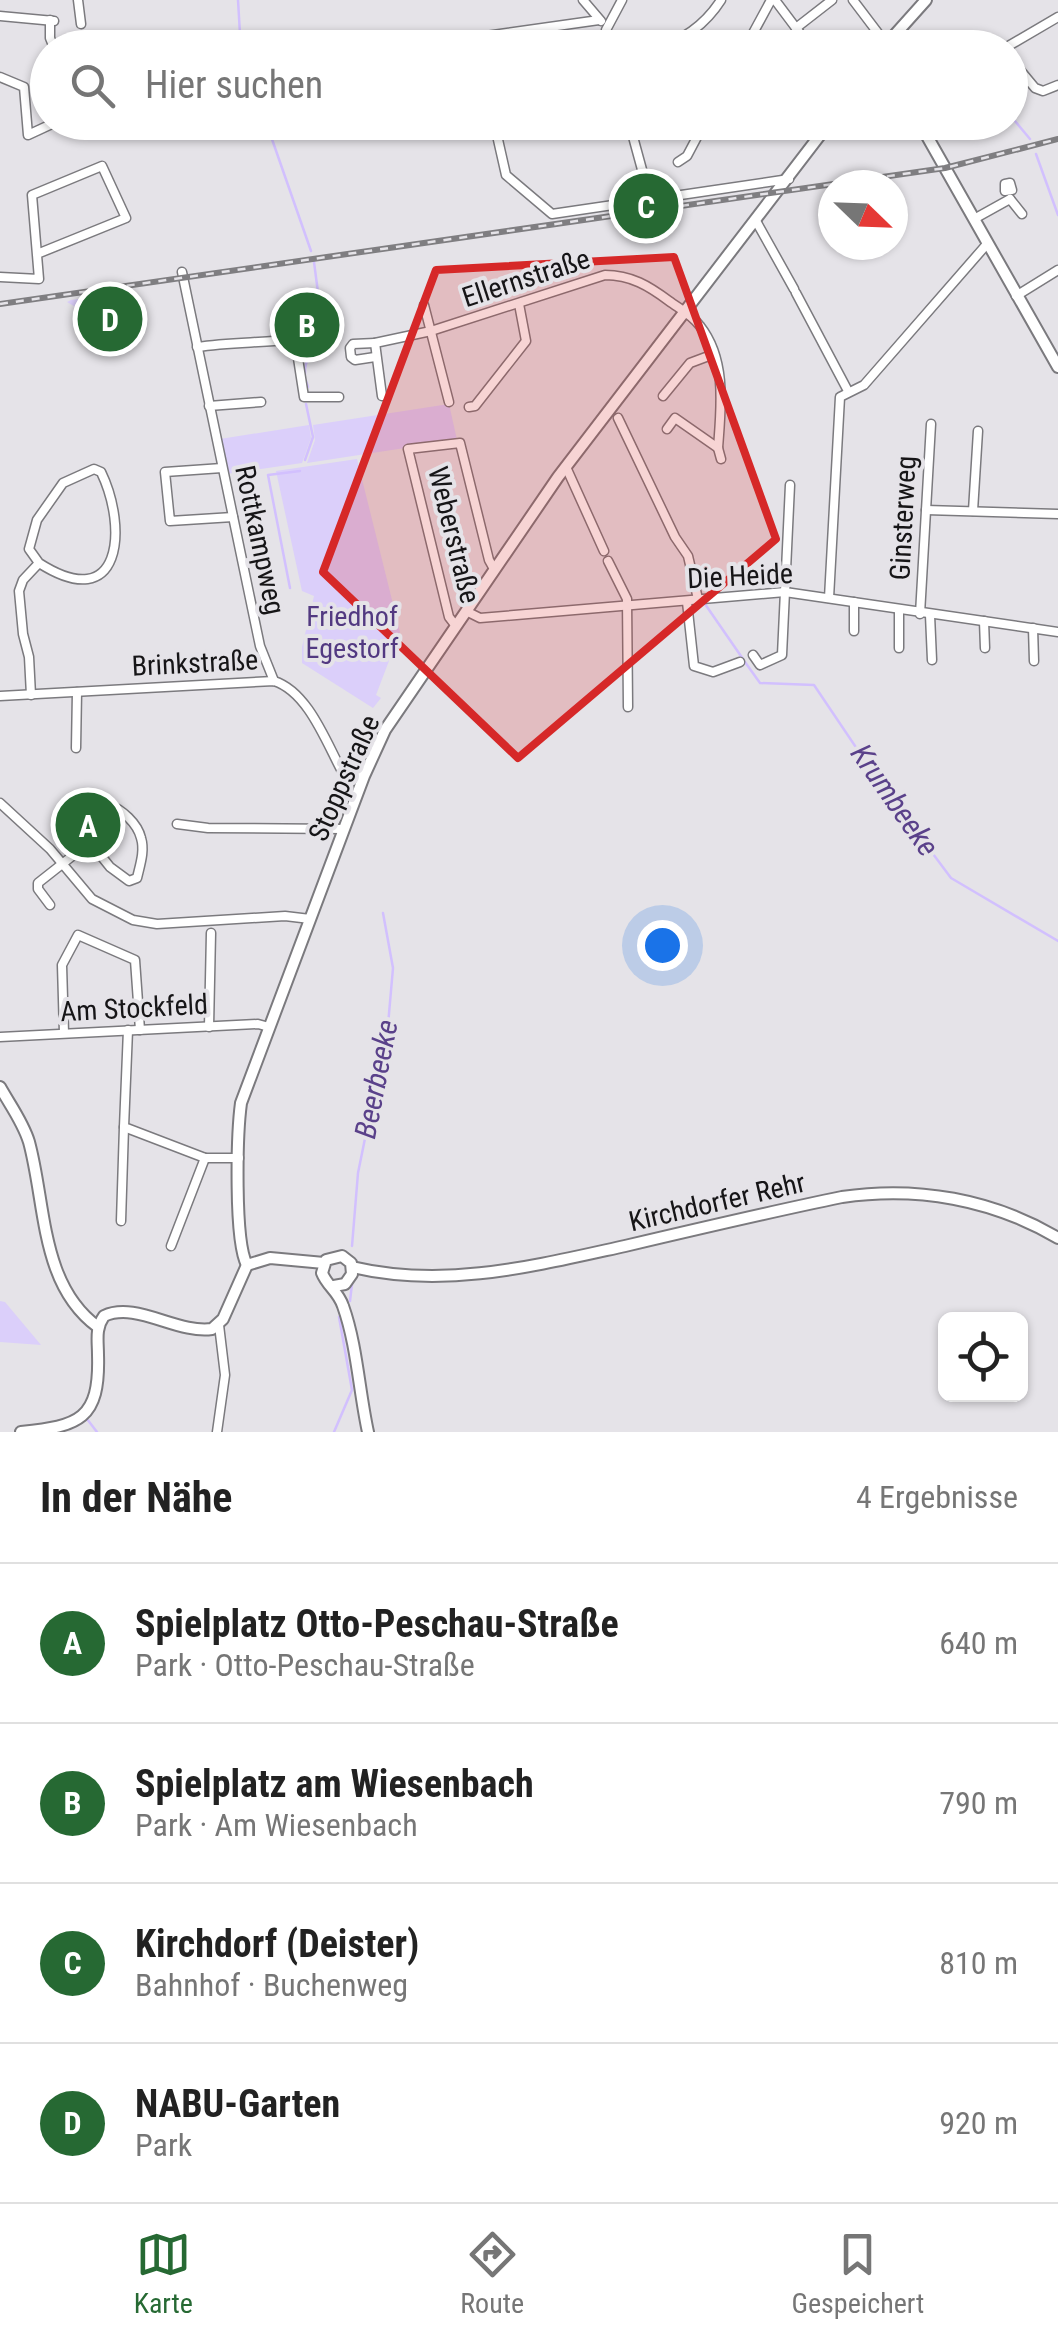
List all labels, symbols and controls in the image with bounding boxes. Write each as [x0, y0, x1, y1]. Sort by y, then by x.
search box [30, 30, 1028, 140]
icon: search [65, 58, 120, 113]
text: Hier suchen [145, 63, 323, 107]
pin: C [614, 168, 678, 244]
north arrow [818, 170, 908, 260]
street label: Ellernstraße [458, 242, 594, 314]
pin: D [78, 282, 142, 356]
pin: B [274, 288, 340, 362]
street label: Ginsterweg [883, 455, 923, 581]
street label: Rottkampweg [228, 462, 292, 618]
street label: Weberstraße [421, 463, 487, 607]
street label: Die Heide [686, 557, 794, 595]
park label: Friedhof Egestorf [305, 600, 399, 665]
street label: Brinkstraße [131, 643, 259, 683]
street label: Stoppstraße [302, 710, 386, 846]
water label: Krumbeeke [844, 737, 946, 863]
pin: A [56, 788, 120, 862]
your location [637, 920, 688, 971]
street label: Am Stockfeld [59, 988, 209, 1028]
water label: Beerbeeke [347, 1017, 405, 1141]
street label: Kirchdorfer Rehr [626, 1166, 808, 1238]
map controls [938, 1312, 1028, 1402]
button: locate [938, 1312, 1028, 1402]
text: In der Nähe [40, 1473, 232, 1522]
text: 4 Ergebnisse [856, 1478, 1018, 1516]
text: Spielplatz Otto-Peschau-Straße [135, 1602, 619, 1646]
text: A [63, 1624, 82, 1662]
text: 640 m [939, 1624, 1018, 1662]
text: Park · Otto-Peschau-Straße [135, 1646, 475, 1684]
text: Spielplatz am Wiesenbach [135, 1762, 534, 1806]
text: B [64, 1784, 81, 1822]
text: 790 m [939, 1784, 1018, 1822]
text: Park · Am Wiesenbach [135, 1806, 418, 1844]
text: Kirchdorf (Deister) [135, 1922, 419, 1966]
text: C [63, 1944, 82, 1982]
text: 810 m [939, 1944, 1018, 1982]
text: Bahnhof · Buchenweg [135, 1966, 408, 2004]
text: NABU-Garten [135, 2082, 340, 2126]
text: D [63, 2104, 82, 2142]
text: 920 m [939, 2104, 1018, 2142]
text: Park [135, 2126, 192, 2164]
tab: Karte [134, 2227, 193, 2320]
tab: Route [460, 2227, 524, 2320]
tab: Gespeichert [791, 2227, 924, 2320]

